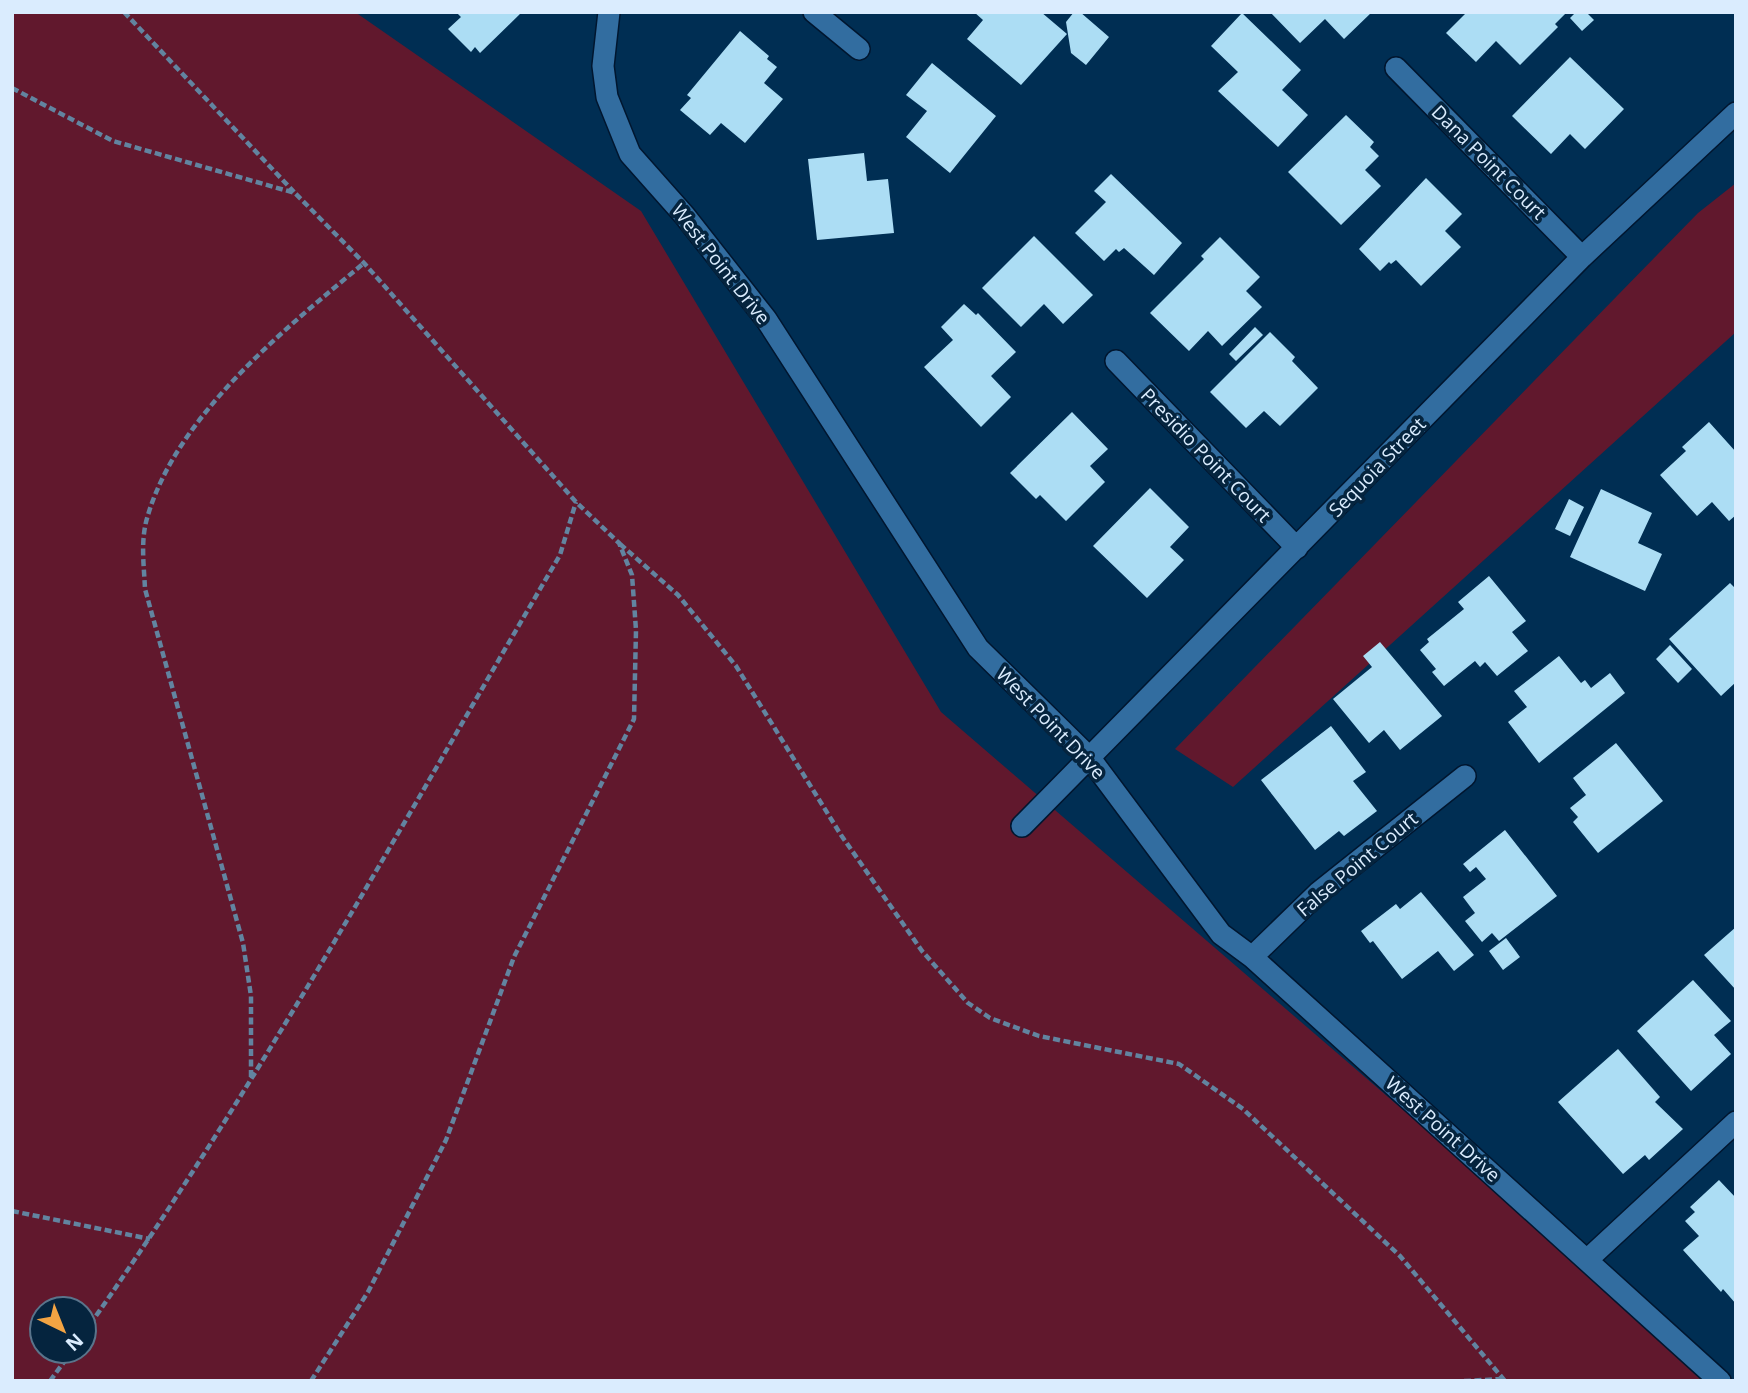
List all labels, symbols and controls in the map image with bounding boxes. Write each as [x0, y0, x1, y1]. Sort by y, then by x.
street label: Dana Point Court [1426, 99, 1552, 225]
street label: West Point Drive [666, 198, 776, 330]
street label: Presidio Point Court [1135, 382, 1277, 528]
street label: Sequoia Street [1323, 411, 1431, 522]
street label: West Point Drive [991, 661, 1111, 785]
street label: False Point Court [1291, 806, 1423, 922]
street label: West Point Drive [1380, 1070, 1506, 1188]
north arrow [28, 1295, 98, 1365]
text: N [60, 1328, 89, 1357]

